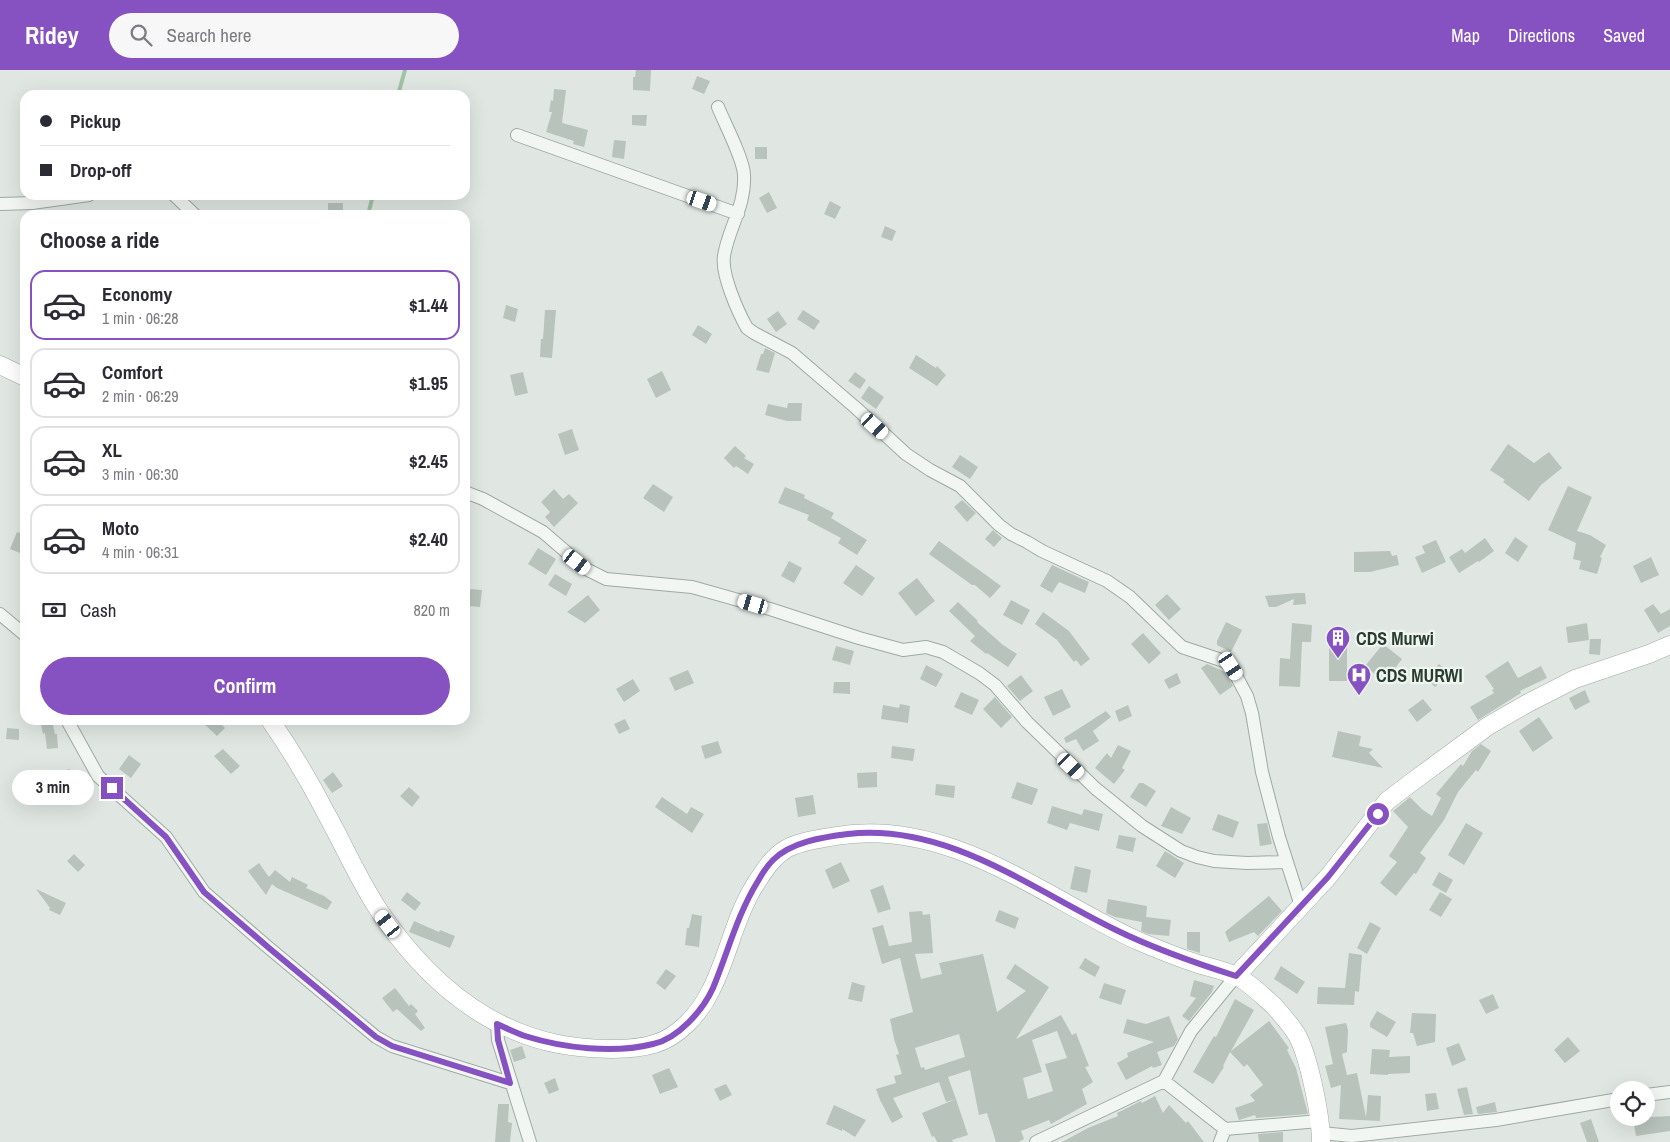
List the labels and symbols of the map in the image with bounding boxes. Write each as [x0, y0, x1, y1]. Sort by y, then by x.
car [685, 189, 718, 213]
car [858, 410, 891, 442]
car [560, 547, 593, 577]
car [736, 593, 769, 615]
building icon: CDS Murwi [1325, 625, 1351, 659]
place label: CDS Murwi [1356, 626, 1434, 651]
car [1216, 649, 1245, 683]
hospital icon: CDS MURWI [1346, 662, 1372, 696]
place label: CDS MURWI [1376, 663, 1463, 688]
car [1055, 750, 1087, 782]
callout: 3 min [12, 770, 94, 806]
route end [101, 777, 123, 799]
route start [1367, 803, 1389, 825]
car [372, 908, 403, 940]

